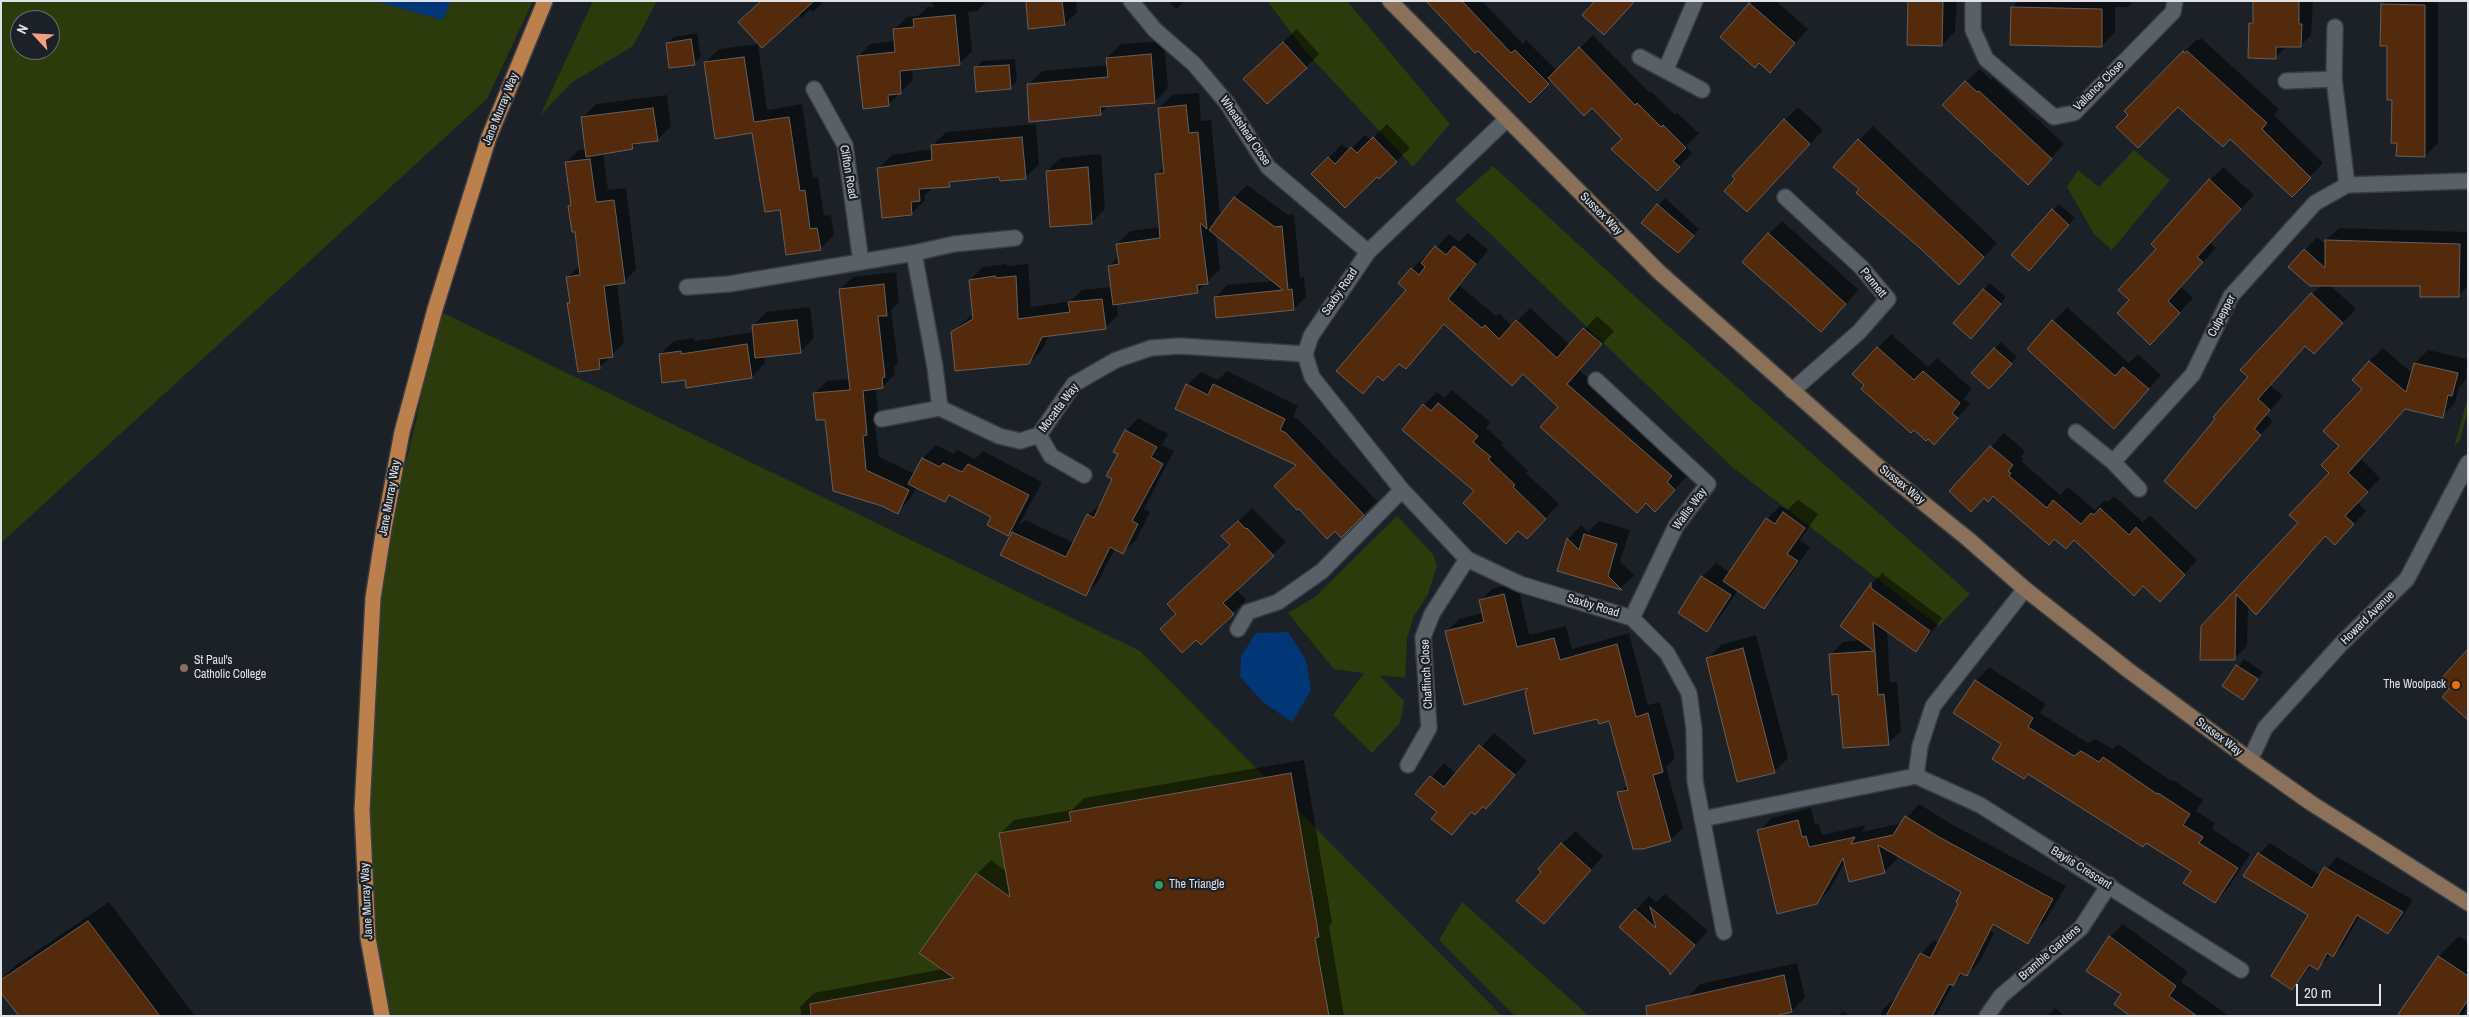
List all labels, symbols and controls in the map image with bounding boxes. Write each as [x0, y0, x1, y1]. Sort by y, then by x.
north arrow [10, 10, 60, 60]
text: N [12, 22, 32, 37]
street label: Vallance Close [2071, 58, 2127, 114]
street label: Jane Murray Way [480, 71, 522, 147]
street label: Wheatsheaf Close [1217, 94, 1273, 168]
street label: Clifton Road [836, 144, 860, 200]
street label: Sussex Way [1577, 190, 1625, 238]
street label: Pannett [1857, 265, 1889, 301]
street label: Saxby Road [1319, 266, 1361, 318]
street label: Culpepper [2205, 293, 2239, 339]
street label: Mocatta Way [1036, 381, 1082, 435]
street label: Jane Murray Way [376, 459, 404, 537]
street label: Sussex Way [1876, 462, 1928, 508]
street label: Wallis Way [1670, 485, 1710, 533]
street label: Howard Avenue [2338, 588, 2398, 648]
street label: Saxby Road [1565, 591, 1621, 621]
street label: Chaffinch Close [1418, 639, 1436, 709]
place label: St Paul's Catholic College [194, 654, 266, 682]
marker: St Paul's Catholic College [178, 662, 190, 674]
place label: The Woolpack [2383, 678, 2446, 692]
marker: The Woolpack [2450, 679, 2462, 691]
street label: Sussex Way [2193, 715, 2245, 759]
street label: Baylis Crescent [2048, 844, 2114, 892]
street label: Jane Murray Way [358, 862, 376, 940]
place label: The Triangle [1169, 878, 1224, 892]
marker: The Triangle [1153, 879, 1165, 891]
street label: Bramble Gardens [2016, 922, 2084, 984]
scale bar [2299, 974, 2384, 1006]
text: 20 m [2304, 982, 2331, 1003]

